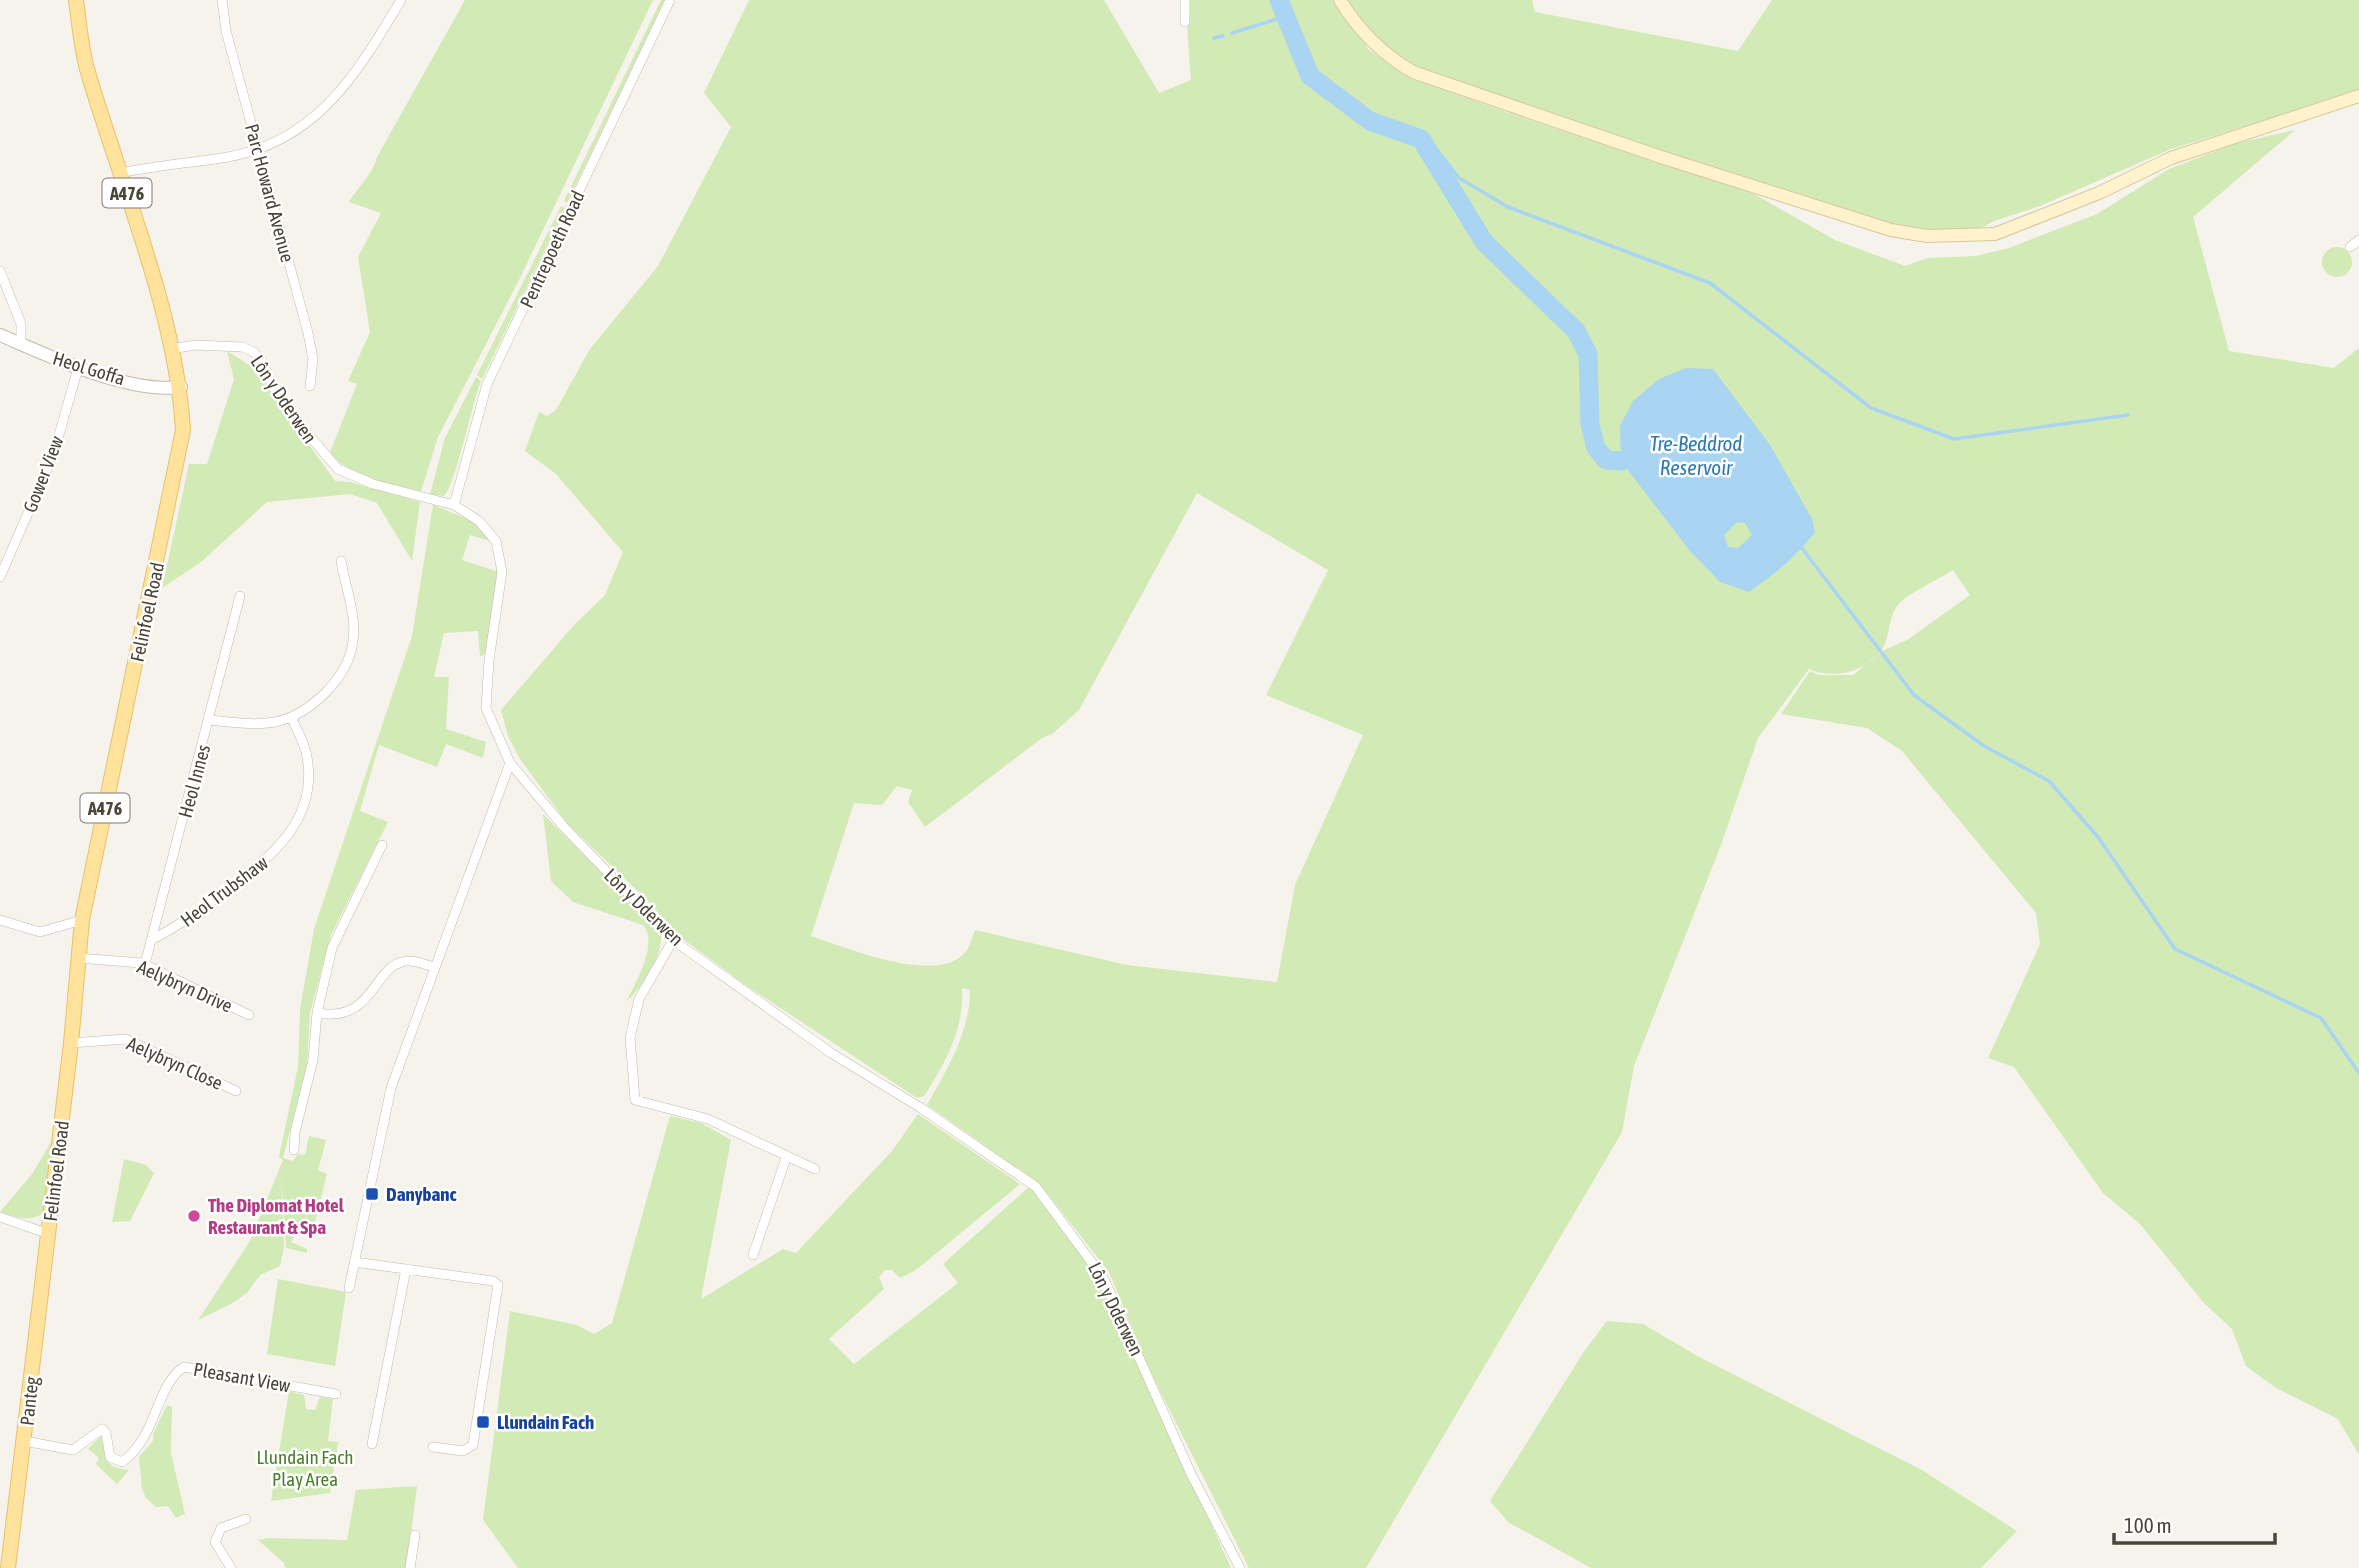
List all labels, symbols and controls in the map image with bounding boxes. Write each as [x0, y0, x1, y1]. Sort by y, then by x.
street label: Parc Howard Avenue [241, 121, 299, 265]
road number: A476 [102, 178, 152, 208]
street label: Pentrepoeth Road [515, 187, 589, 311]
street label: Heol Goffa [50, 347, 128, 389]
street label: Lôn y Dderwen [247, 351, 321, 447]
water label: Tre-Beddrod Reservoir [1650, 431, 1742, 479]
street label: Gower View [18, 432, 68, 515]
street label: Felinfoel Road [126, 560, 168, 664]
street label: Heol Innes [174, 742, 214, 820]
road number: A476 [80, 794, 130, 822]
street label: Heol Trubshaw [176, 851, 272, 931]
street label: Lôn y Dderwen [600, 864, 688, 950]
street label: Aelybryn Drive [134, 955, 236, 1017]
street label: Aelybryn Close [124, 1032, 226, 1094]
street label: Felinfoel Road [39, 1119, 73, 1223]
place label: Danybanc [386, 1183, 457, 1205]
marker: Danybanc [364, 1186, 380, 1202]
place label: The Diplomat Hotel Restaurant & Spa [208, 1194, 345, 1238]
marker: The Diplomat Hotel Restaurant & Spa [186, 1208, 202, 1224]
street label: Lôn y Dderwen [1084, 1259, 1148, 1359]
street label: Pleasant View [192, 1358, 293, 1396]
street label: Panteg [15, 1375, 43, 1427]
place label: Llundain Fach [497, 1411, 594, 1433]
marker: Llundain Fach [475, 1414, 491, 1430]
park label: Llundain Fach Play Area [256, 1446, 354, 1490]
scale bar [2114, 1502, 2275, 1546]
text: 100 m [2124, 1513, 2172, 1537]

